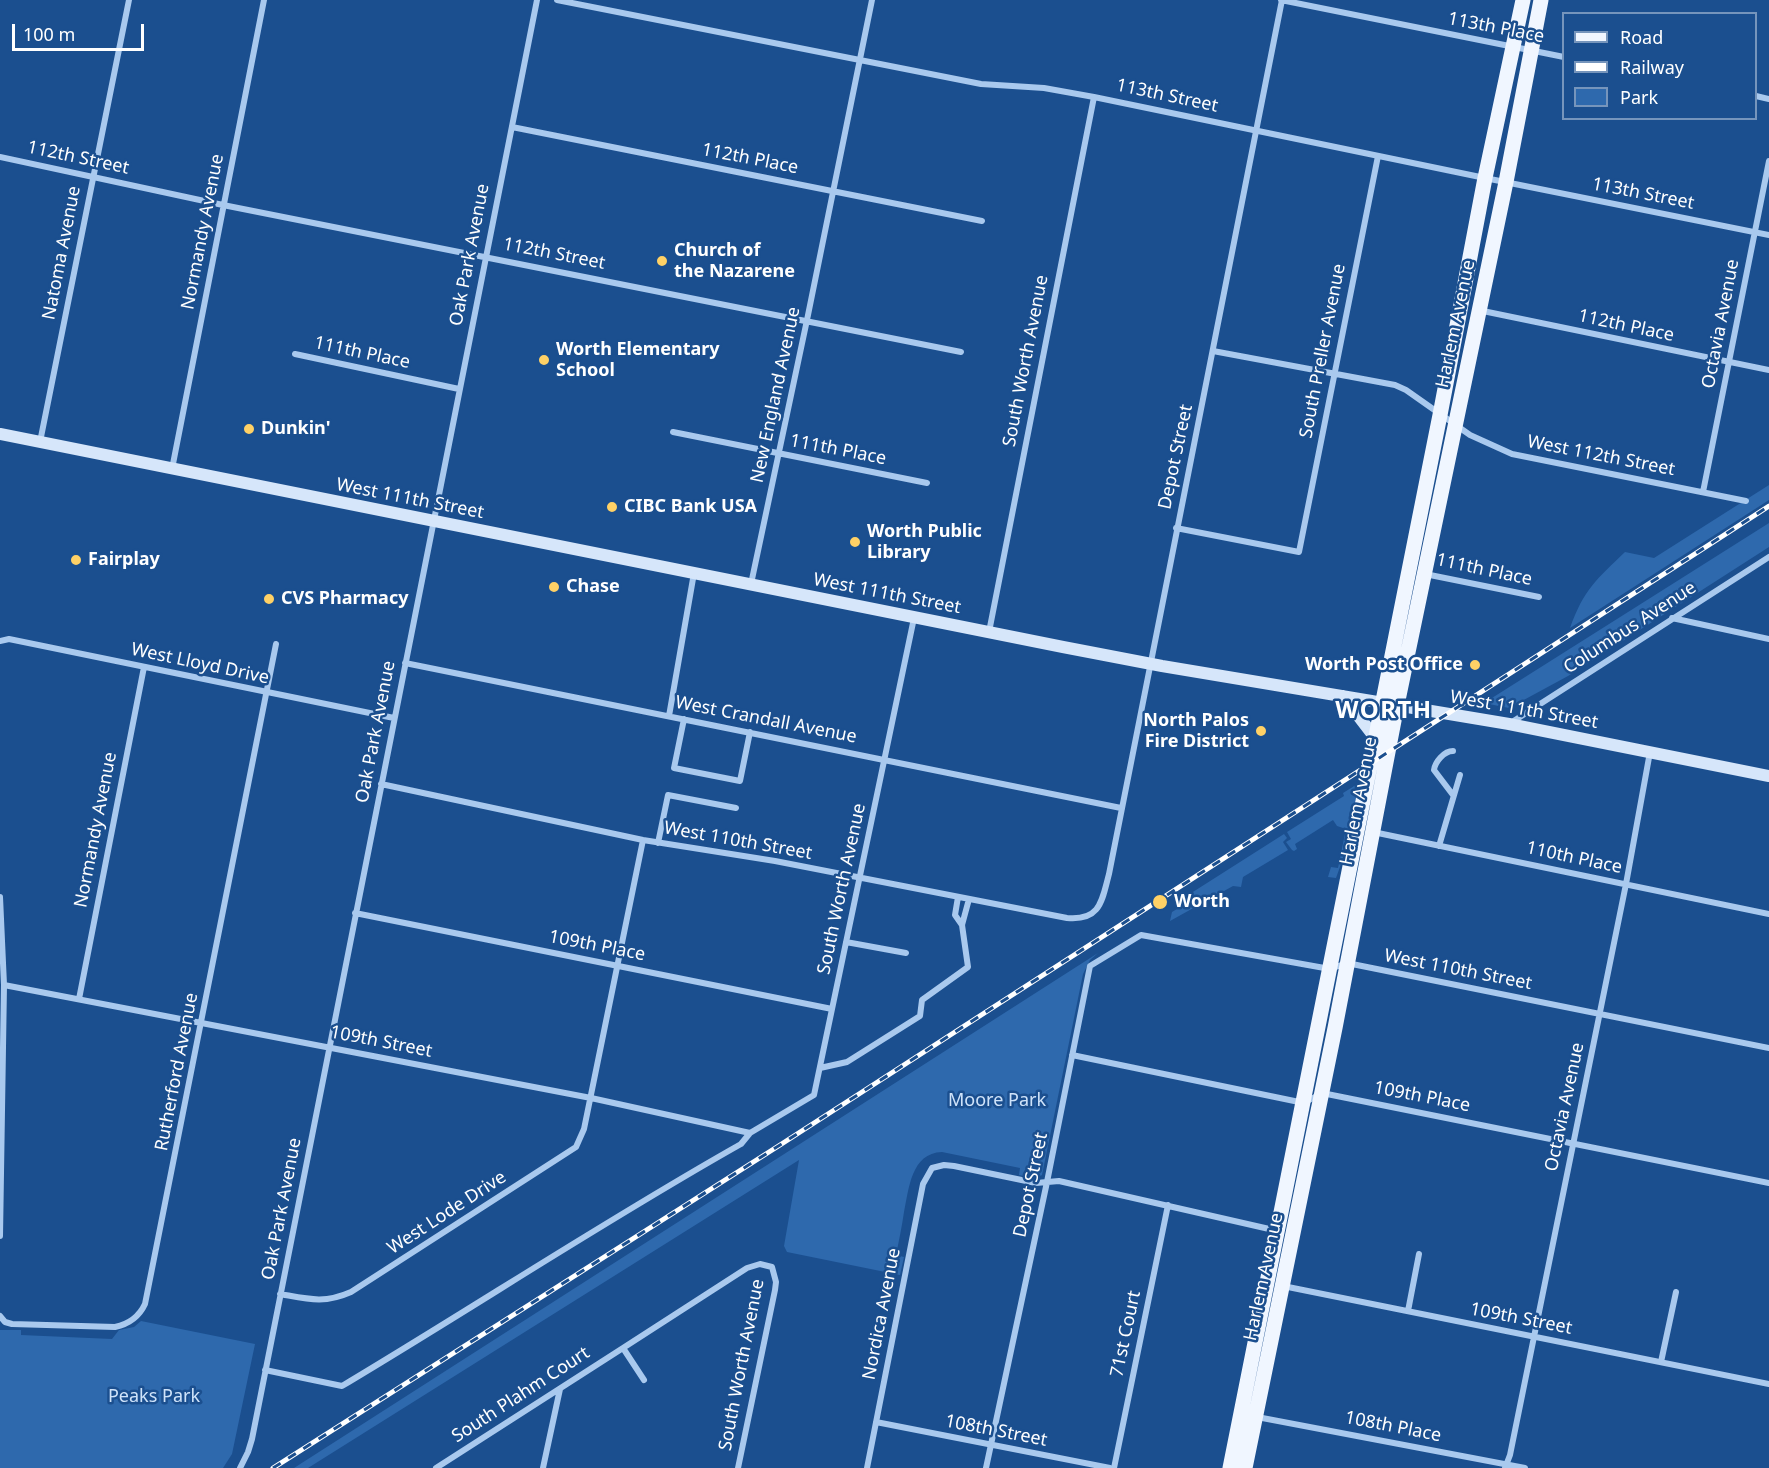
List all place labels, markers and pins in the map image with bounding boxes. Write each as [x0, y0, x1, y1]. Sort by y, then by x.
place label: Church of the Nazarene [674, 240, 795, 282]
marker: Church of the Nazarene [655, 254, 669, 268]
place label: Worth Elementary School [556, 339, 720, 382]
marker: Worth Elementary School [537, 353, 551, 367]
place label: Dunkin' [261, 418, 330, 440]
marker: Dunkin' [242, 422, 256, 436]
place label: CIBC Bank USA [624, 496, 757, 518]
marker: CIBC Bank USA [605, 500, 619, 514]
place label: Worth Public Library [867, 521, 982, 564]
marker: Worth Public Library [848, 535, 862, 549]
place label: Fairplay [88, 549, 160, 571]
marker: Fairplay [69, 553, 83, 567]
place label: Chase [566, 576, 620, 598]
marker: Chase [547, 580, 561, 594]
place label: CVS Pharmacy [281, 588, 408, 610]
marker: CVS Pharmacy [262, 592, 276, 606]
place label: Worth Post Office [1305, 654, 1463, 676]
marker: Worth Post Office [1468, 658, 1482, 672]
place label: North Palos Fire District [1143, 710, 1249, 752]
marker: North Palos Fire District [1254, 724, 1268, 738]
place label: Worth [1174, 891, 1230, 913]
marker: Worth [1151, 893, 1169, 911]

